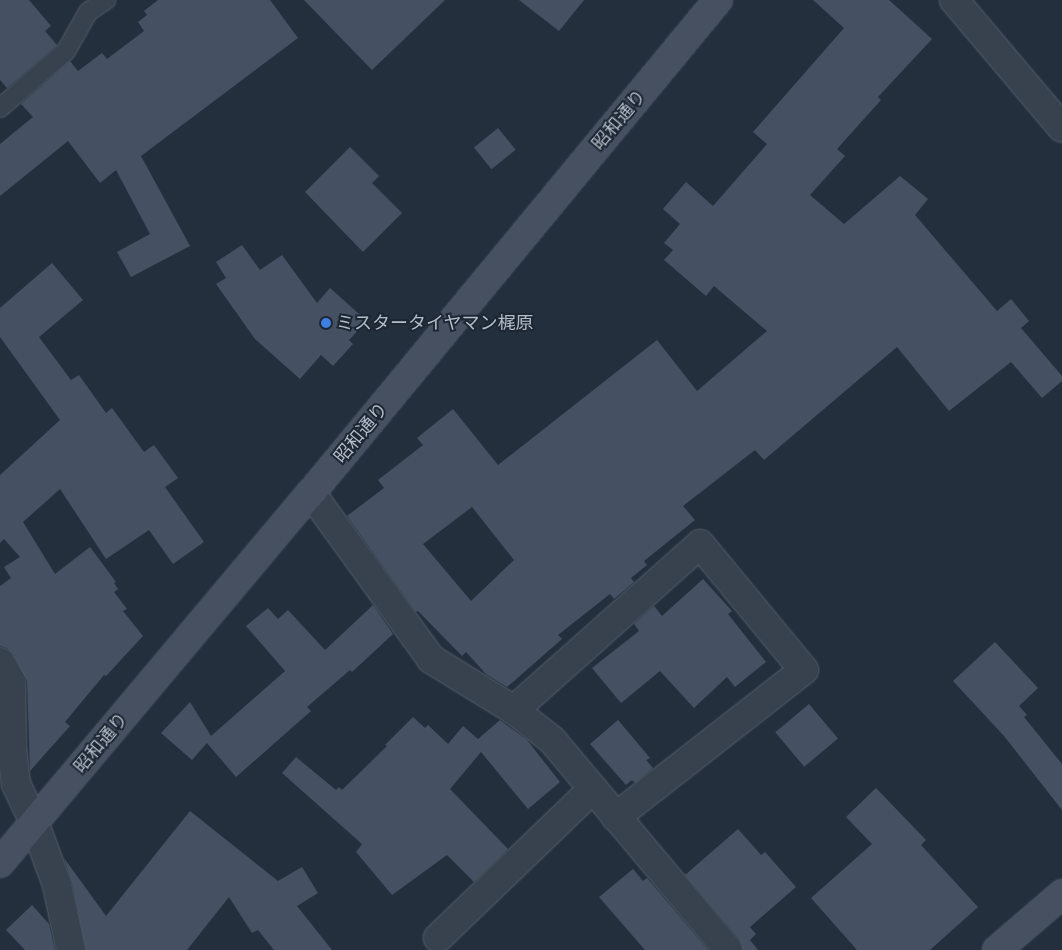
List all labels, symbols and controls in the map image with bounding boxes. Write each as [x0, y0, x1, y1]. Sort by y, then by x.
street label: 昭和通り [588, 85, 650, 155]
place label: ミスタータイヤマン梶原 [336, 312, 534, 334]
marker: ミスタータイヤマン梶原 [320, 317, 332, 329]
street label: 昭和通り [330, 398, 392, 468]
street label: 昭和通り [70, 708, 132, 778]

